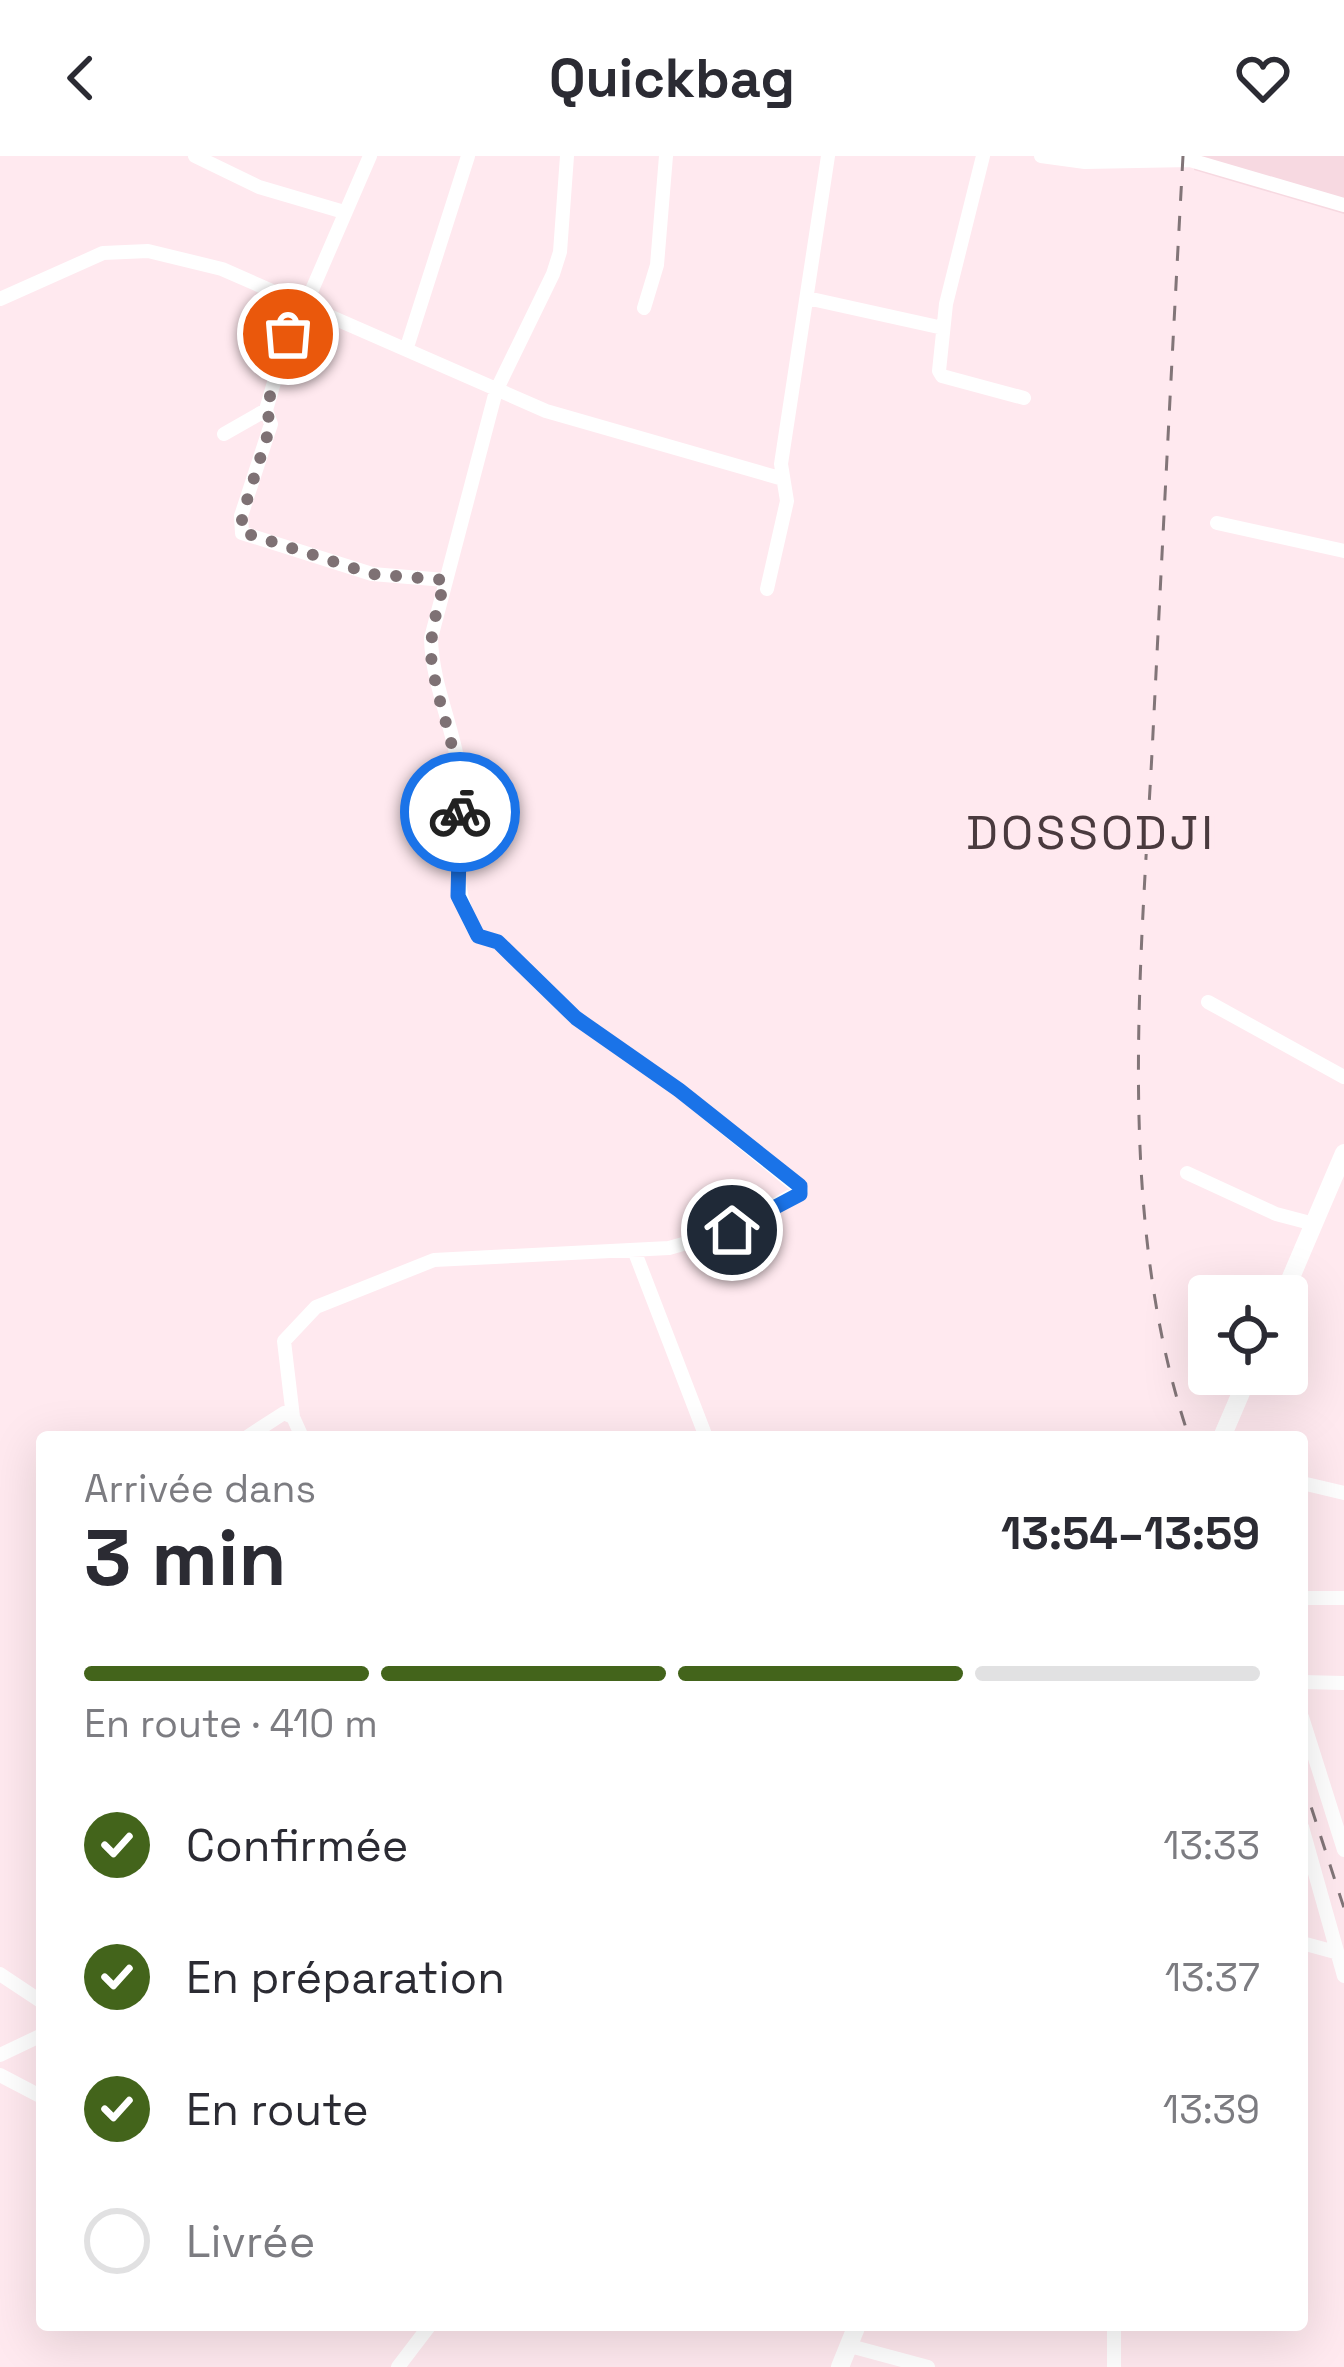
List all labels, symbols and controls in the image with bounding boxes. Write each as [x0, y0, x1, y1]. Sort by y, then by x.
text: Quickbag [549, 44, 795, 113]
icon: back [48, 45, 114, 111]
icon: heart [1230, 45, 1296, 111]
pin [237, 283, 339, 385]
icon: bag [255, 301, 321, 367]
courier [400, 752, 520, 872]
icon: bike [427, 779, 493, 845]
district label: DOSSODJI [966, 802, 1216, 863]
pin [681, 1179, 783, 1281]
icon: home [699, 1197, 765, 1263]
map controls [1188, 1275, 1308, 1395]
button: locate [1188, 1275, 1308, 1395]
text: Arrivée dans [84, 1464, 316, 1513]
text: 13:54–13:59 [1001, 1505, 1260, 1562]
text: 3 min [84, 1508, 287, 1608]
text: En route · 410 m [84, 1699, 378, 1748]
icon: check [84, 1812, 150, 1878]
text: Confirmée [186, 1817, 408, 1874]
text: 13:33 [1163, 1821, 1260, 1870]
icon: check [84, 1944, 150, 2010]
text: En préparation [186, 1949, 505, 2006]
text: 13:37 [1165, 1953, 1260, 2002]
icon: check [84, 2076, 150, 2142]
text: En route [186, 2081, 369, 2138]
text: 13:39 [1163, 2085, 1260, 2134]
text: Livrée [186, 2213, 315, 2270]

